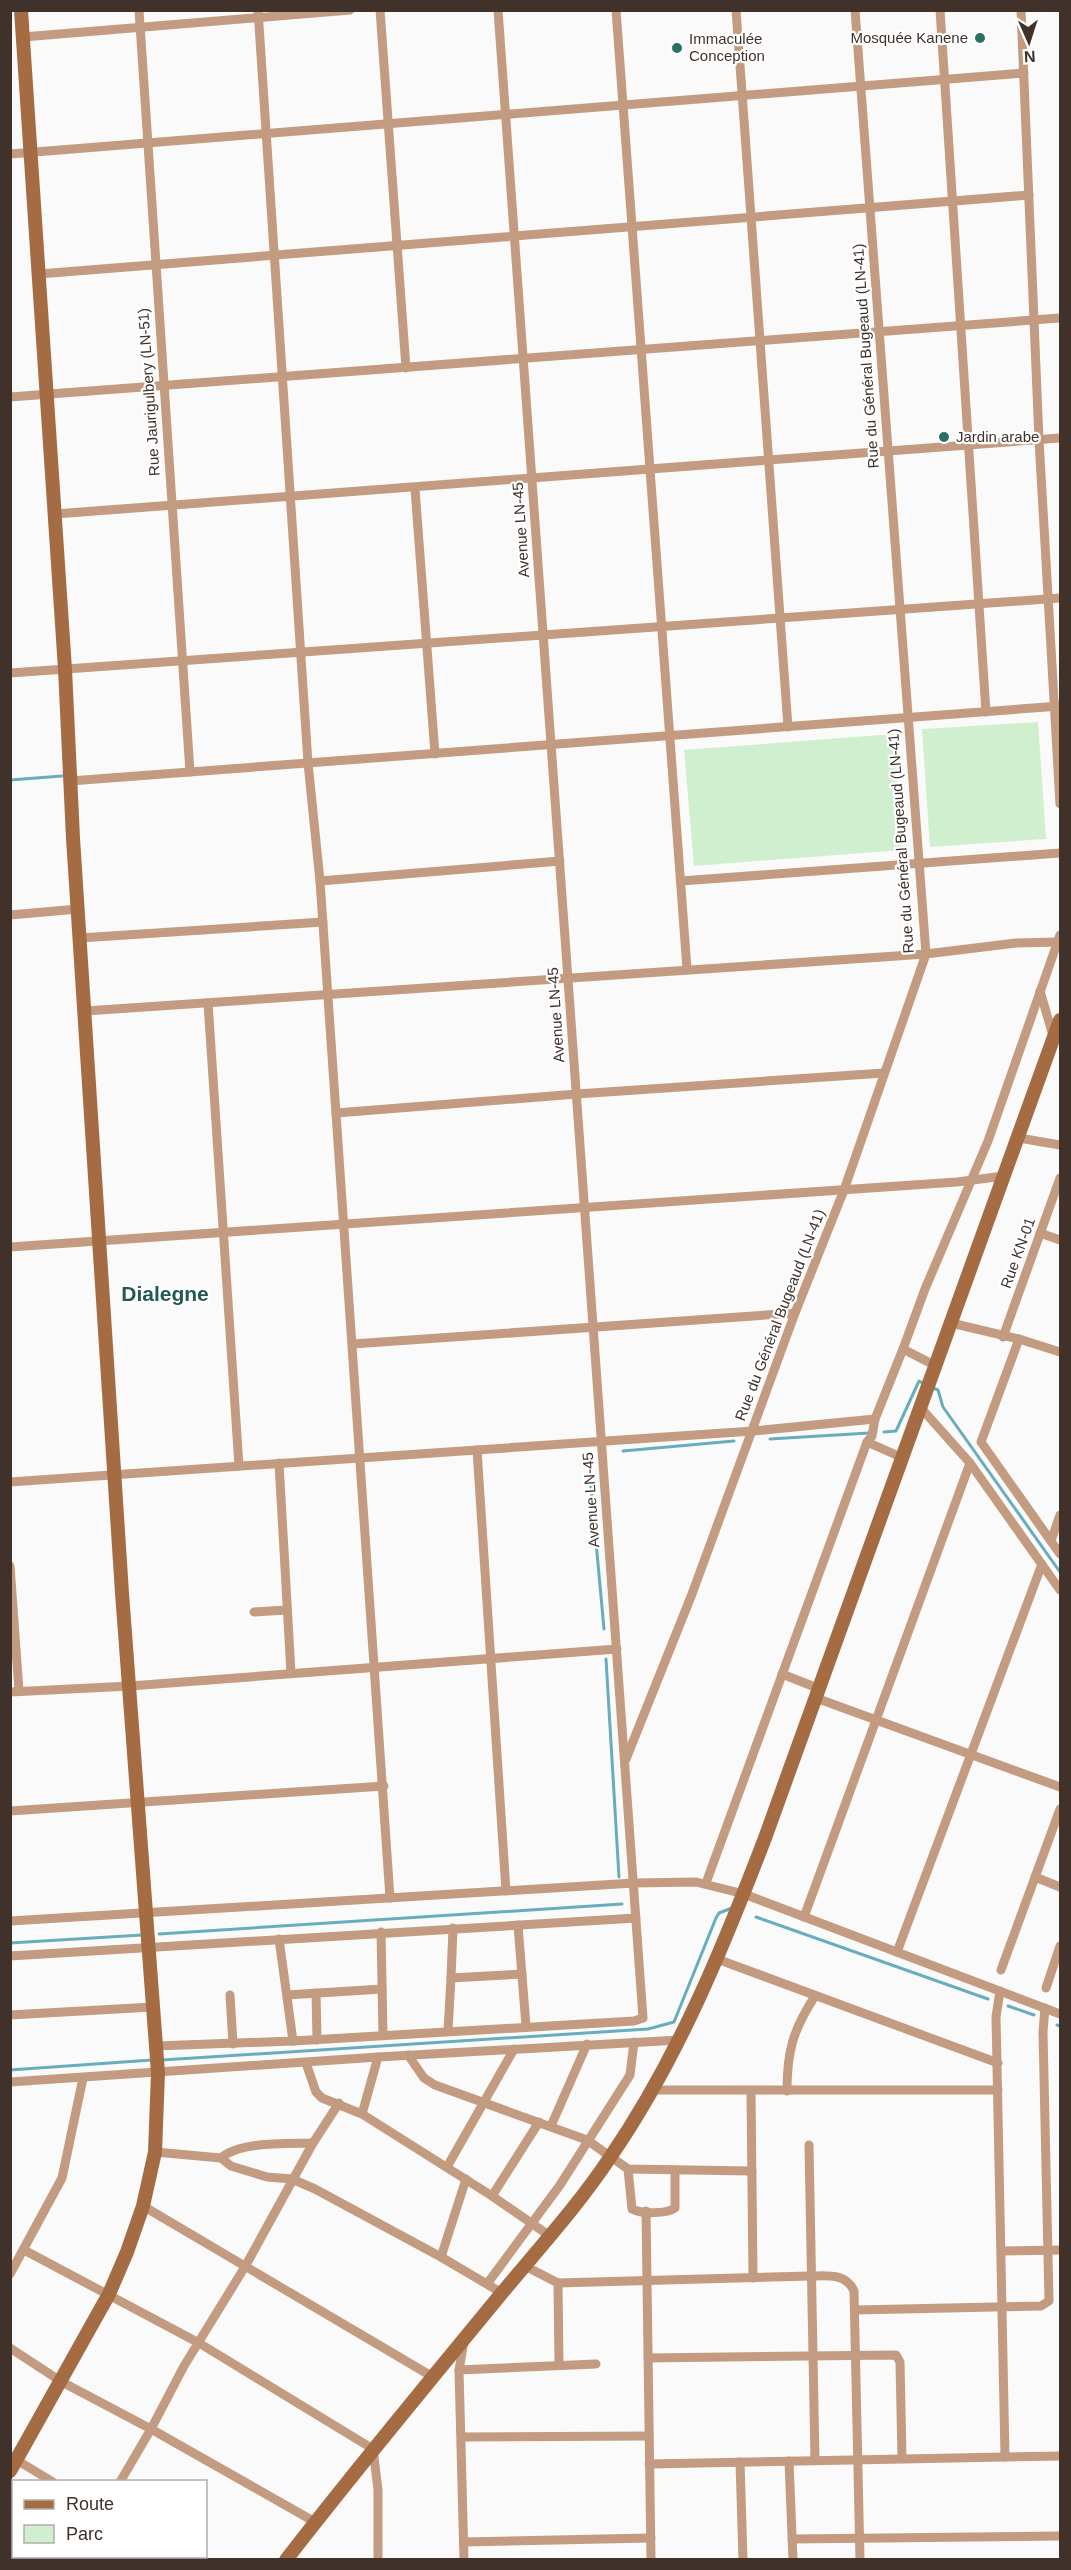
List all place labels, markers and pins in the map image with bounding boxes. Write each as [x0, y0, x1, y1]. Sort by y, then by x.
place label: Mosquée Kanene [850, 29, 968, 46]
place label: Immaculée Conception [689, 30, 765, 64]
marker: Mosquée Kanene [973, 31, 987, 45]
marker: Immaculée Conception [670, 41, 684, 55]
place label: Jardin arabe [956, 428, 1039, 445]
marker: Jardin arabe [937, 430, 951, 444]

